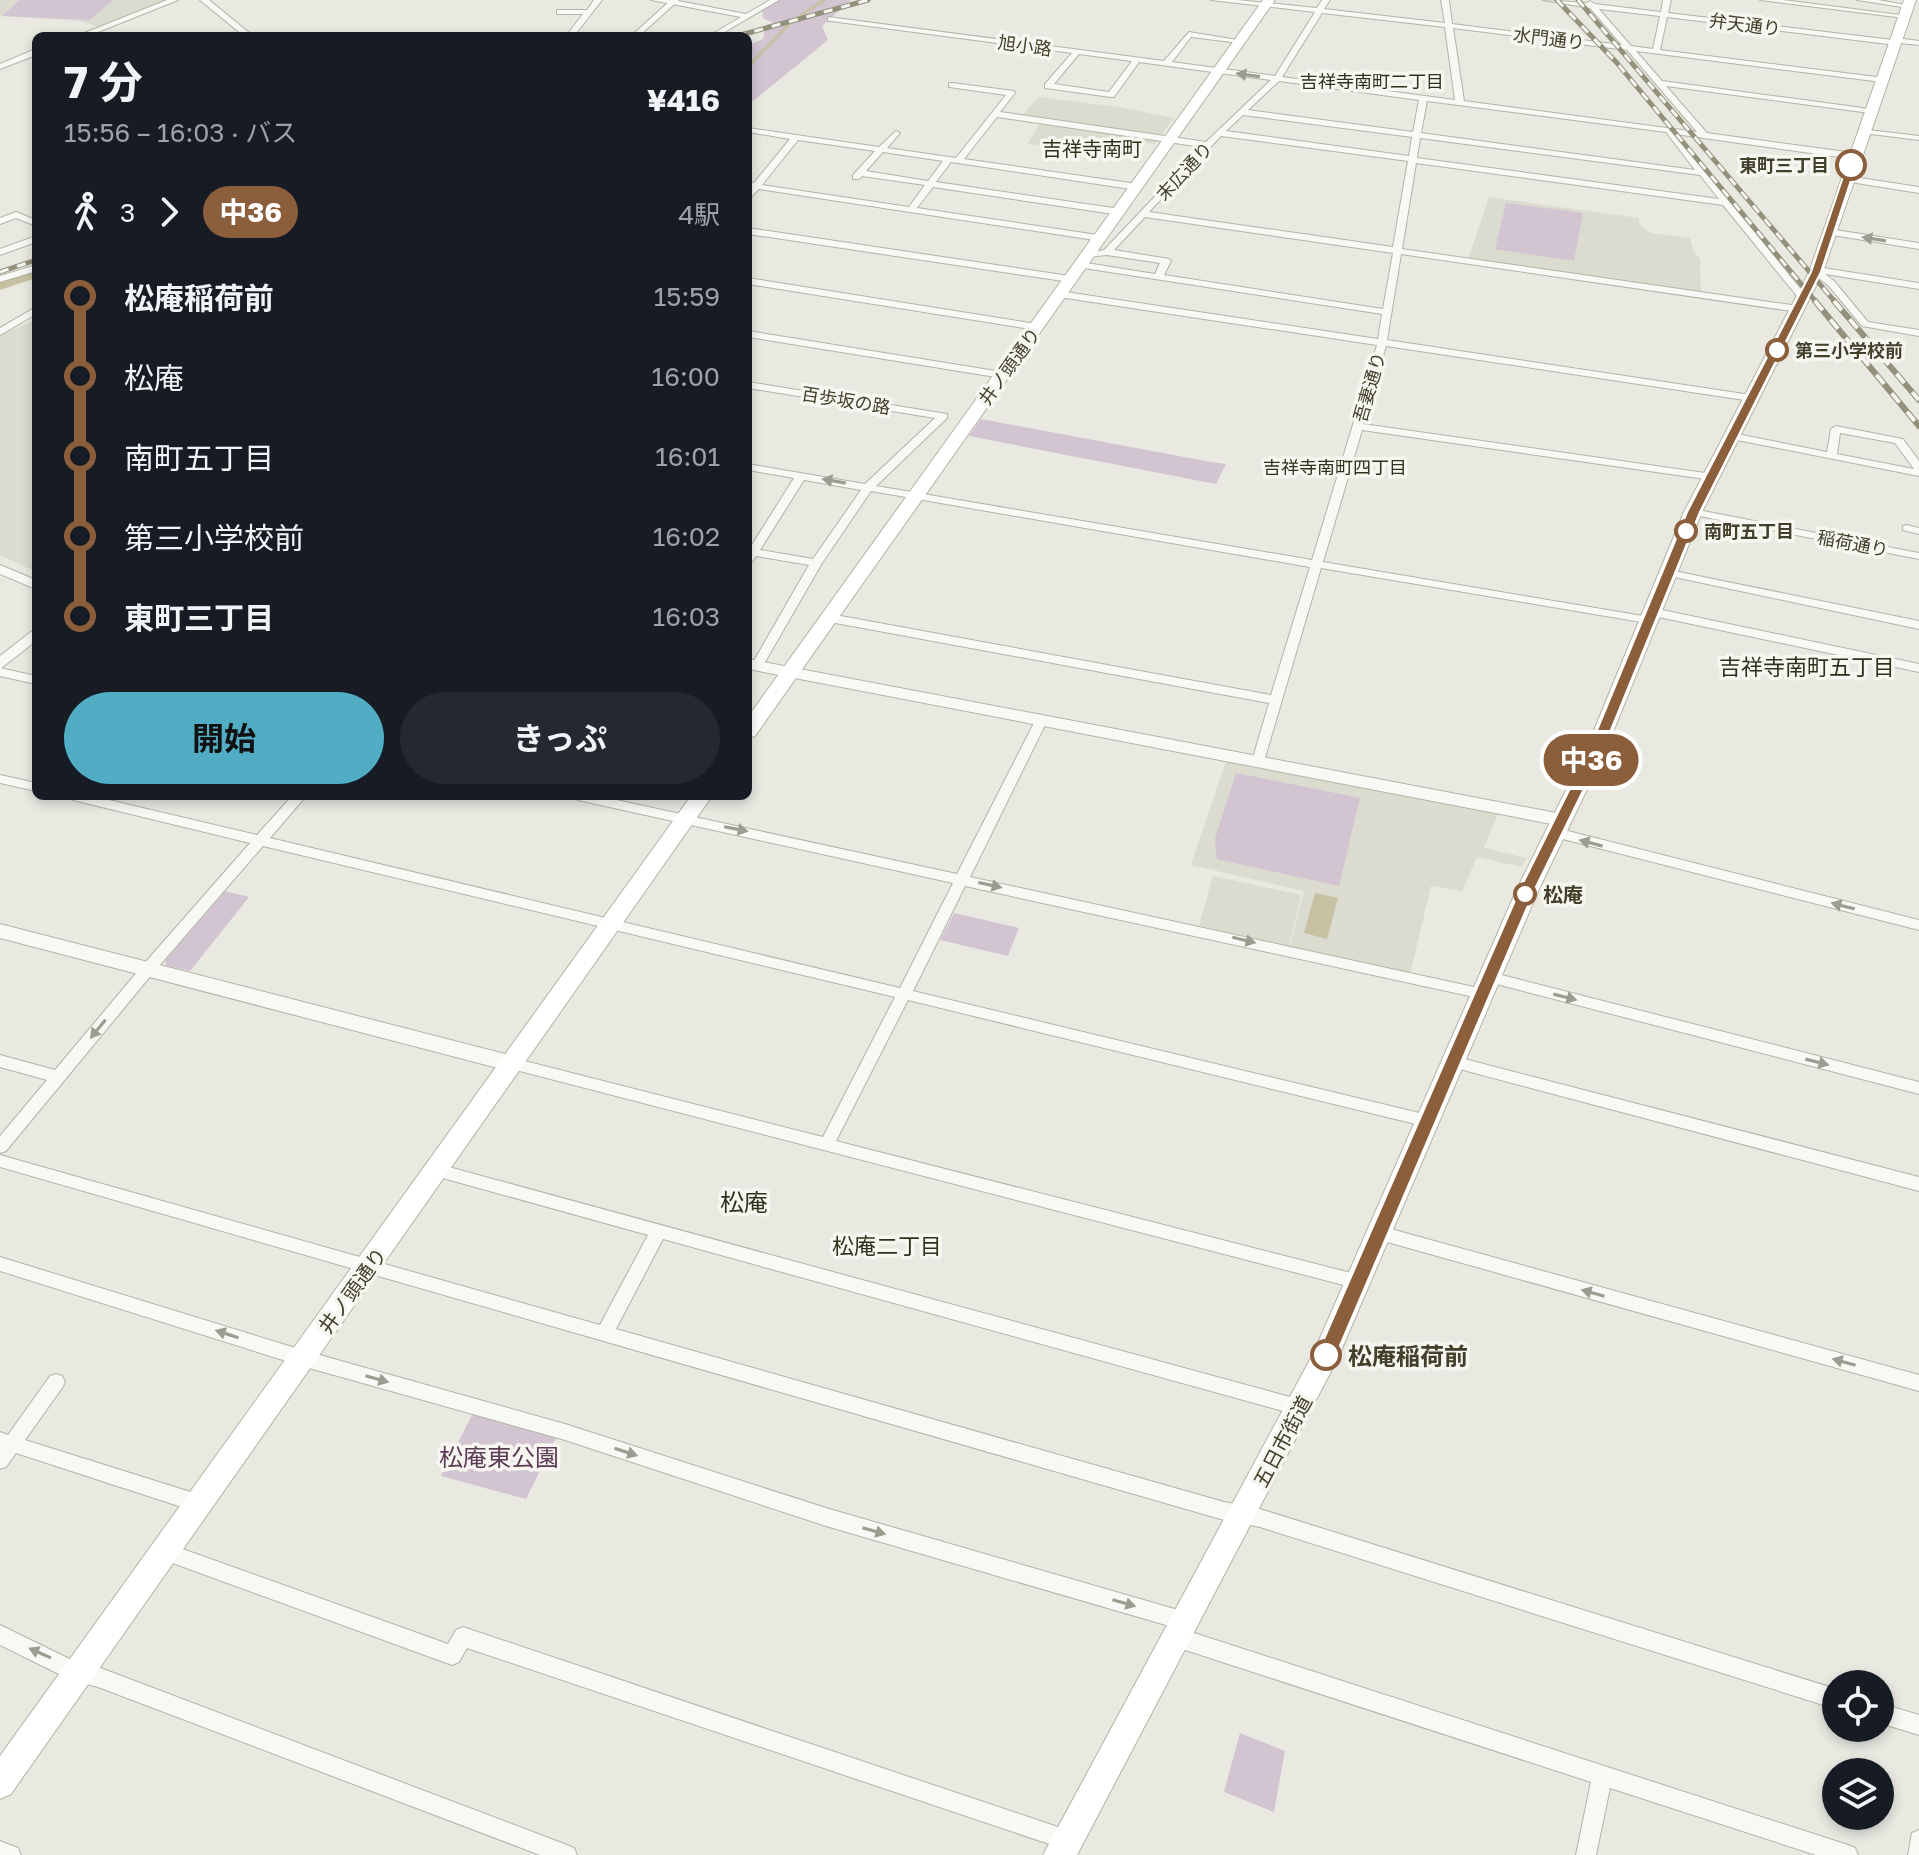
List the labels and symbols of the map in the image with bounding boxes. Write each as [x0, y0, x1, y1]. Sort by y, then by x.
street label: 弁天通り [1708, 9, 1782, 39]
street label: 水門通り [1512, 23, 1586, 53]
street label: 旭小路 [997, 30, 1053, 60]
one-way arrow [1235, 69, 1260, 82]
district label: 吉祥寺南町二丁目 [1300, 70, 1444, 92]
district label: 吉祥寺南町 [1042, 136, 1142, 160]
street label: 末広通り [1151, 137, 1217, 205]
marker: 東町三丁目 [1836, 150, 1866, 180]
place label: 東町三丁目 [1739, 154, 1829, 176]
one-way arrow [1861, 232, 1886, 245]
street label: 井ノ頭通り [974, 323, 1044, 409]
marker: 第三小学校前 [1766, 339, 1788, 361]
place label: 第三小学校前 [1795, 339, 1903, 361]
street label: 吾妻通り [1349, 349, 1389, 425]
street label: 百歩坂の路 [800, 382, 892, 418]
district label: 吉祥寺南町四丁目 [1263, 456, 1407, 478]
one-way arrow [822, 475, 847, 487]
marker: 南町五丁目 [1675, 520, 1697, 542]
place label: 南町五丁目 [1704, 520, 1794, 542]
street label: 稲荷通り [1816, 525, 1890, 561]
district label: 吉祥寺南町五丁目 [1719, 653, 1895, 680]
line badge: 中36 [1545, 734, 1637, 786]
one-way arrow [724, 824, 749, 836]
one-way arrow [1579, 836, 1604, 848]
one-way arrow [978, 879, 1003, 892]
place label: 松庵 [1543, 882, 1583, 906]
marker: 松庵 [1514, 883, 1536, 905]
one-way arrow [1831, 899, 1856, 912]
one-way arrow [1232, 934, 1257, 947]
one-way arrow [1553, 991, 1578, 1003]
one-way arrow [91, 1019, 107, 1039]
one-way arrow [1805, 1056, 1830, 1068]
district label: 松庵 [720, 1187, 768, 1216]
district label: 松庵二丁目 [832, 1232, 942, 1259]
street label: 井ノ頭通り [313, 1242, 391, 1338]
one-way arrow [1581, 1286, 1606, 1298]
one-way arrow [215, 1328, 239, 1340]
marker: 松庵稲荷前 [1311, 1340, 1341, 1370]
place label: 松庵稲荷前 [1348, 1341, 1468, 1370]
one-way arrow [1831, 1355, 1855, 1368]
one-way arrow [364, 1374, 389, 1386]
street label: 五日市街道 [1248, 1391, 1316, 1491]
park label: 松庵東公園 [439, 1442, 559, 1471]
one-way arrow [615, 1447, 639, 1459]
one-way arrow [862, 1525, 886, 1538]
one-way arrow [1112, 1597, 1136, 1610]
one-way arrow [28, 1646, 51, 1659]

